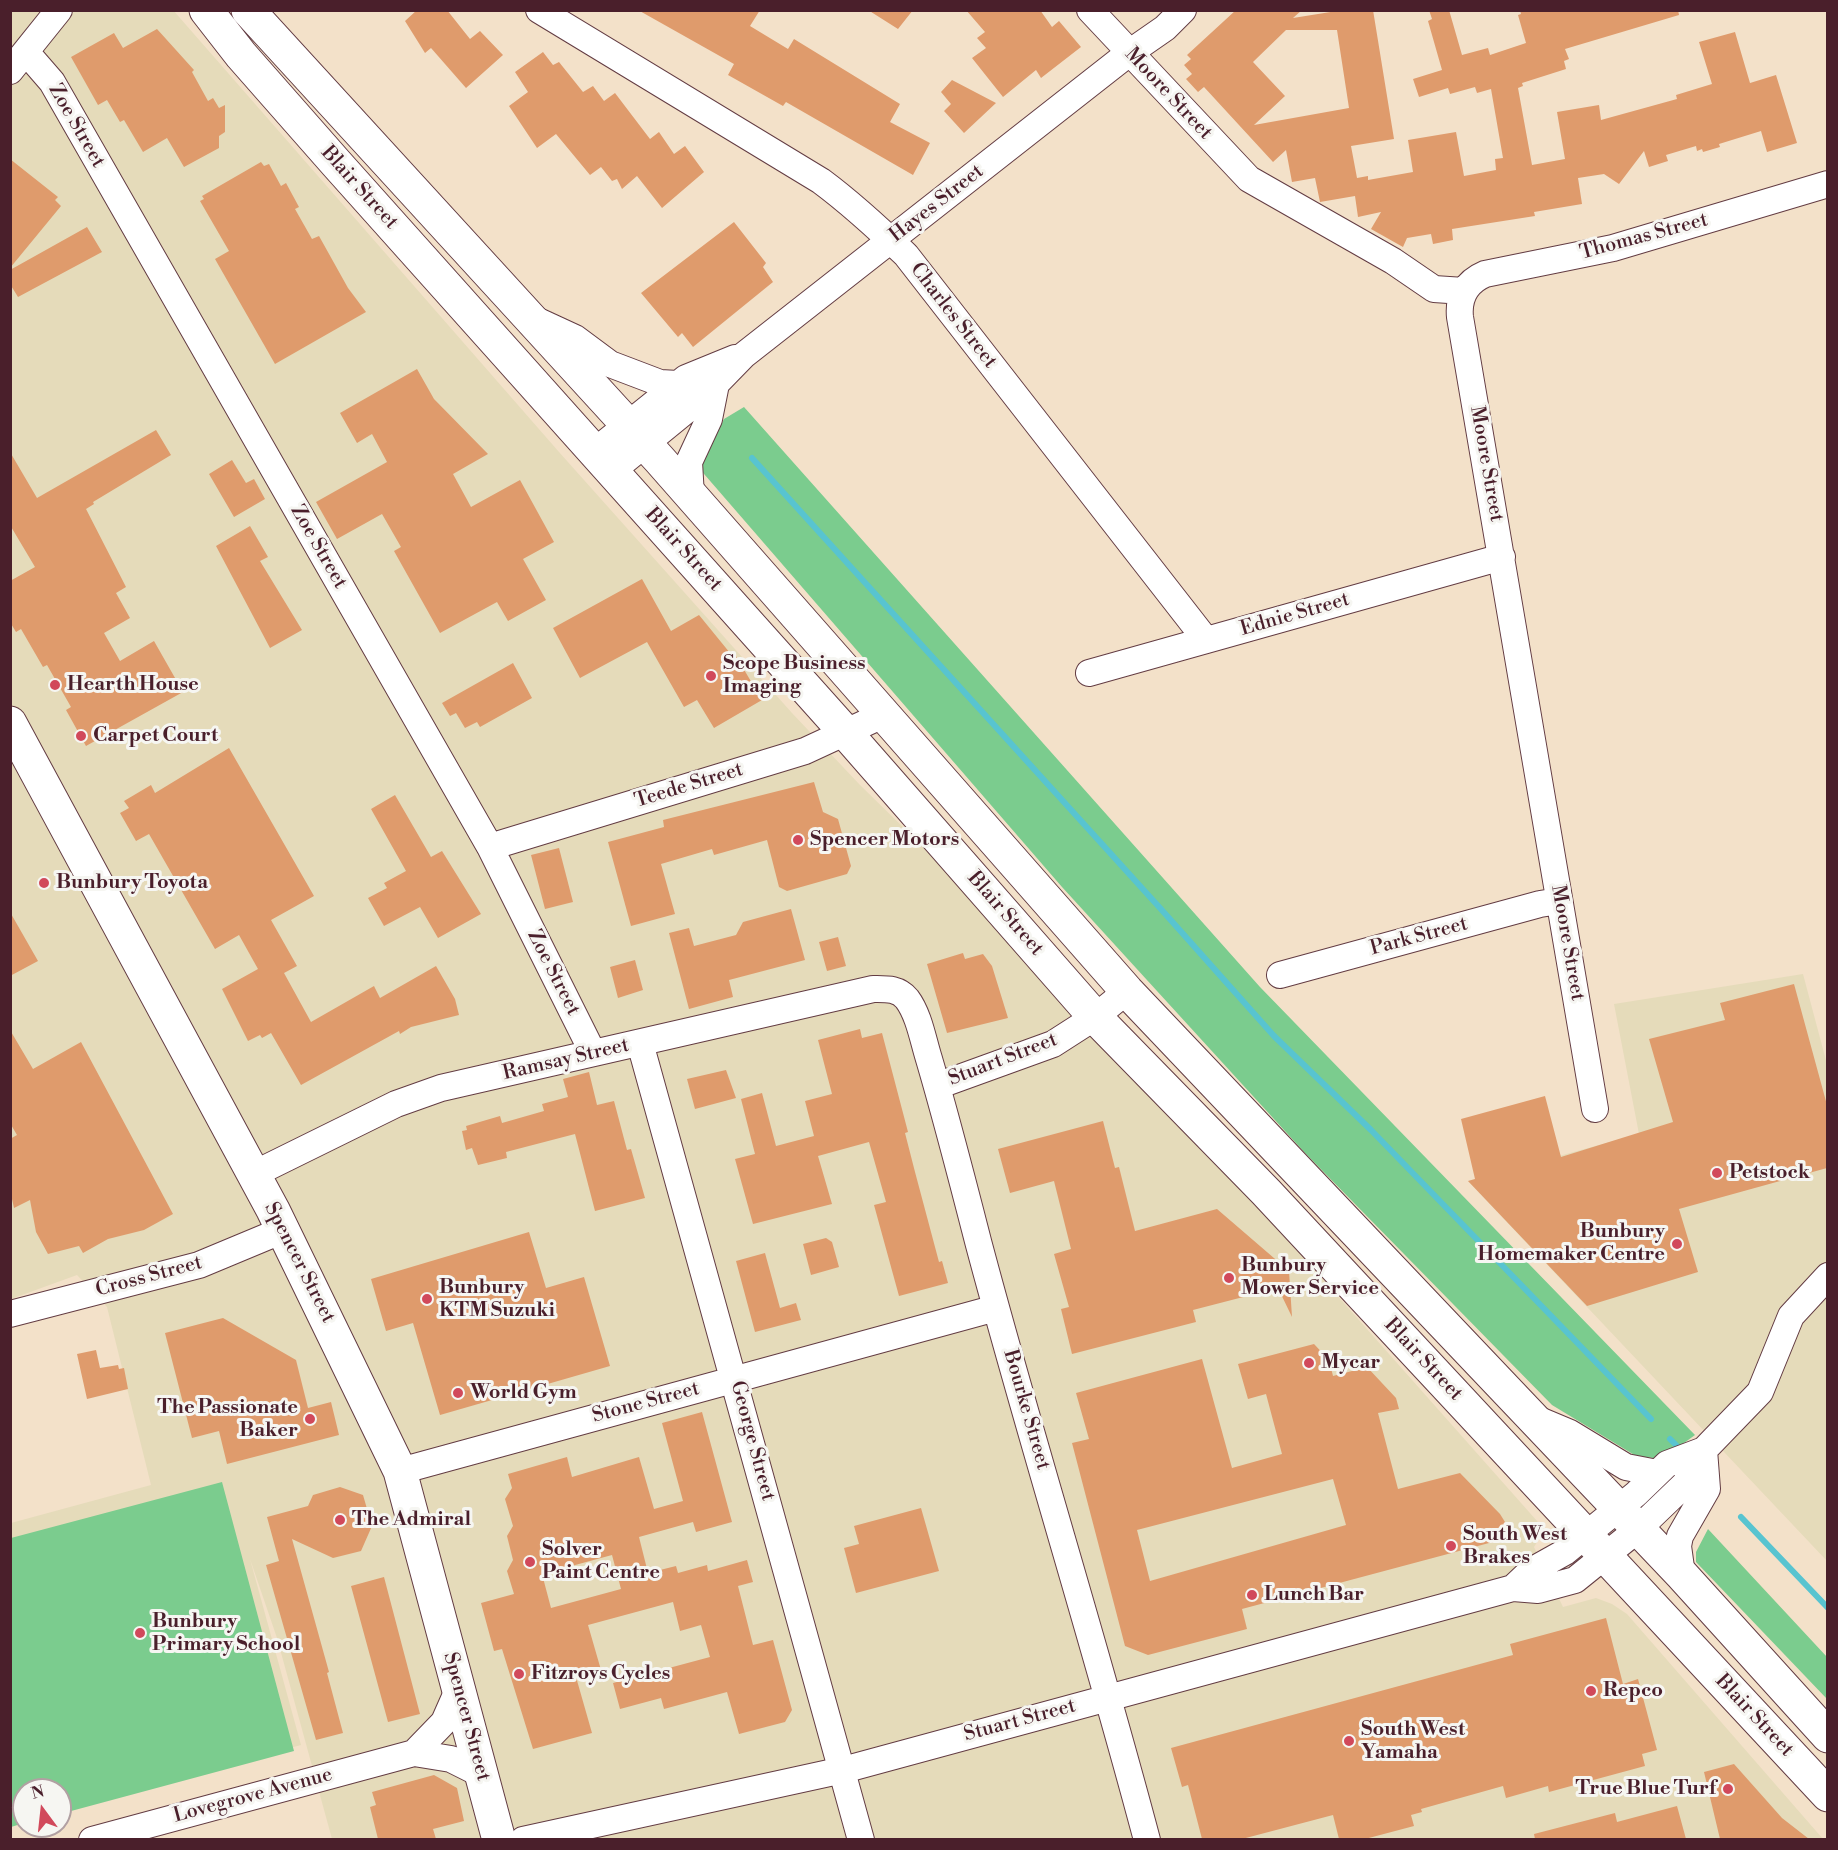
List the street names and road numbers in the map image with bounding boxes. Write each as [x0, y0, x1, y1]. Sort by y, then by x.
street label: Moore Street [1119, 43, 1217, 145]
street label: Zoe Street [42, 80, 110, 172]
street label: Blair Street [315, 141, 403, 235]
street label: Hayes Street [885, 160, 989, 248]
street label: Thomas Street [1577, 208, 1711, 266]
street label: Charles Street [904, 258, 1002, 374]
street label: Moore Street [1464, 404, 1508, 524]
street label: Zoe Street [284, 501, 352, 593]
street label: Blair Street [639, 503, 727, 597]
street label: Ednie Street [1238, 588, 1352, 642]
street label: Teede Street [632, 758, 746, 814]
street label: Blair Street [962, 867, 1048, 961]
street label: Moore Street [1545, 883, 1589, 1003]
street label: Park Street [1368, 912, 1470, 962]
street label: Zoe Street [521, 926, 585, 1020]
street label: Stuart Street [945, 1028, 1061, 1092]
street label: Ramsay Street [501, 1034, 631, 1086]
street label: Spencer Street [258, 1199, 340, 1327]
street label: Cross Street [93, 1251, 205, 1303]
street label: Blair Street [1379, 1314, 1467, 1406]
street label: Bourke Street [997, 1347, 1055, 1473]
street label: Stone Street [590, 1377, 702, 1429]
street label: George Street [724, 1378, 780, 1504]
street label: Spencer Street [437, 1650, 495, 1784]
street label: Blair Street [1710, 1670, 1798, 1762]
street label: Stuart Street [961, 1695, 1079, 1747]
street label: Lovegrove Avenue [171, 1763, 335, 1829]

